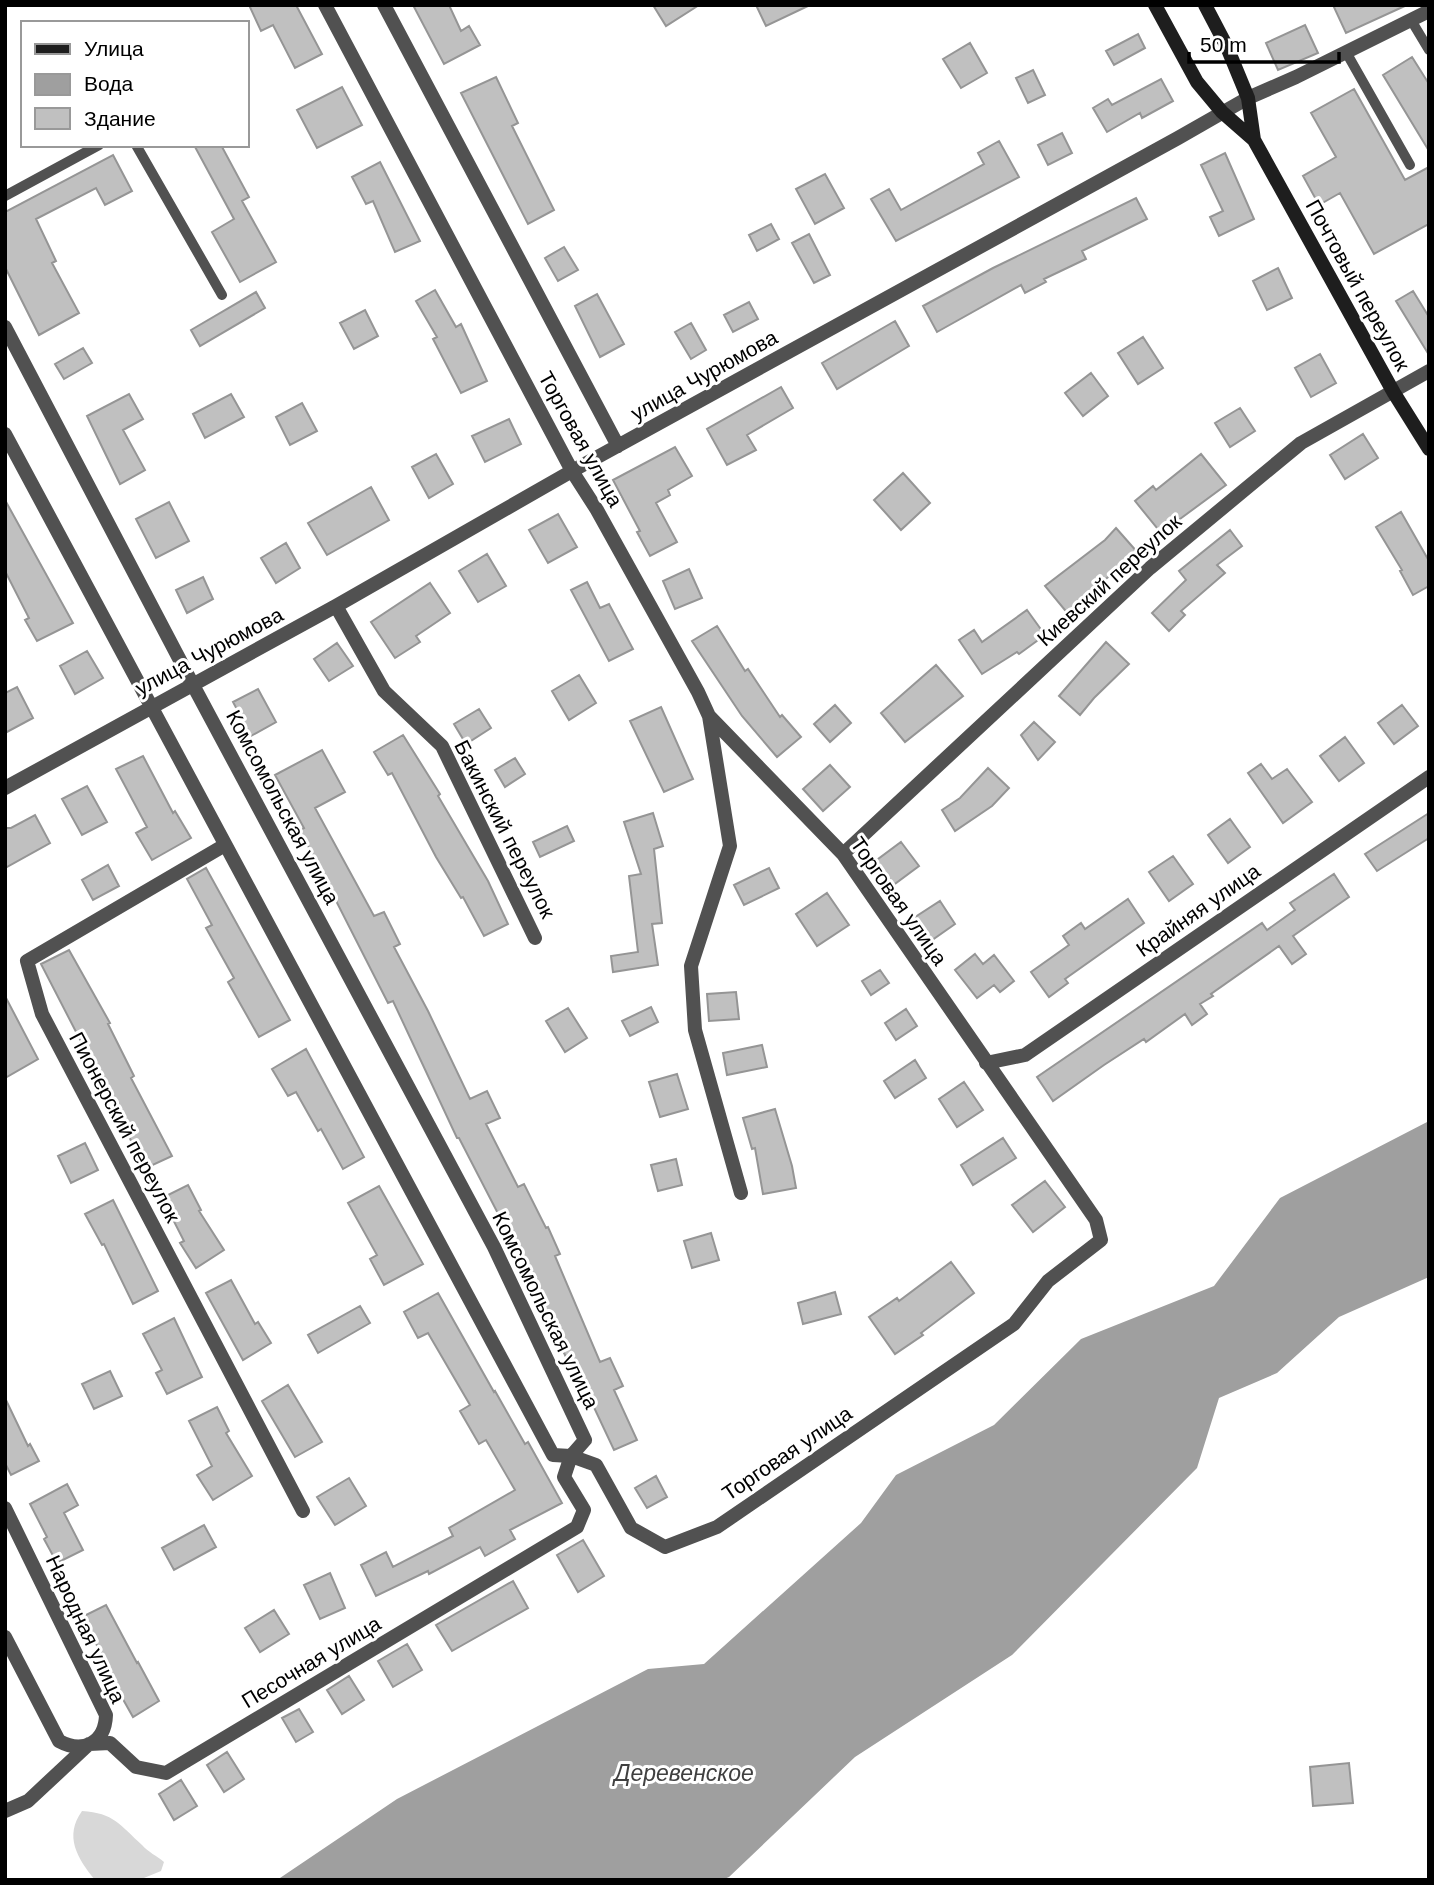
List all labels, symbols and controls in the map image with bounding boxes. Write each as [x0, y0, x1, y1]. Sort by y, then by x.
legend [21, 21, 248, 147]
scale bar [1189, 21, 1340, 65]
text: 50 m [1200, 33, 1247, 56]
text: Улица [84, 37, 144, 60]
text: Вода [84, 72, 133, 95]
text: Здание [84, 107, 156, 130]
street label: Почтовый переулок [1301, 196, 1415, 375]
street label: улица Чурюмова [627, 325, 781, 425]
street label: Торговая улица [534, 367, 628, 511]
street label: Киевский переулок [1033, 509, 1186, 650]
street label: улица Чурюмова [131, 602, 287, 700]
street label: Комсомольская улица [222, 706, 344, 908]
street label: Бакинский переулок [450, 736, 560, 922]
street label: Торговая улица [846, 833, 952, 970]
street label: Крайняя улица [1132, 859, 1264, 961]
street label: Пионерский переулок [65, 1028, 185, 1227]
street label: Комсомольская улица [488, 1208, 604, 1413]
street label: Торговая улица [718, 1401, 856, 1505]
street label: Народная улица [42, 1552, 130, 1707]
street label: Песочная улица [237, 1611, 385, 1713]
water label: Деревенское [611, 1760, 754, 1786]

